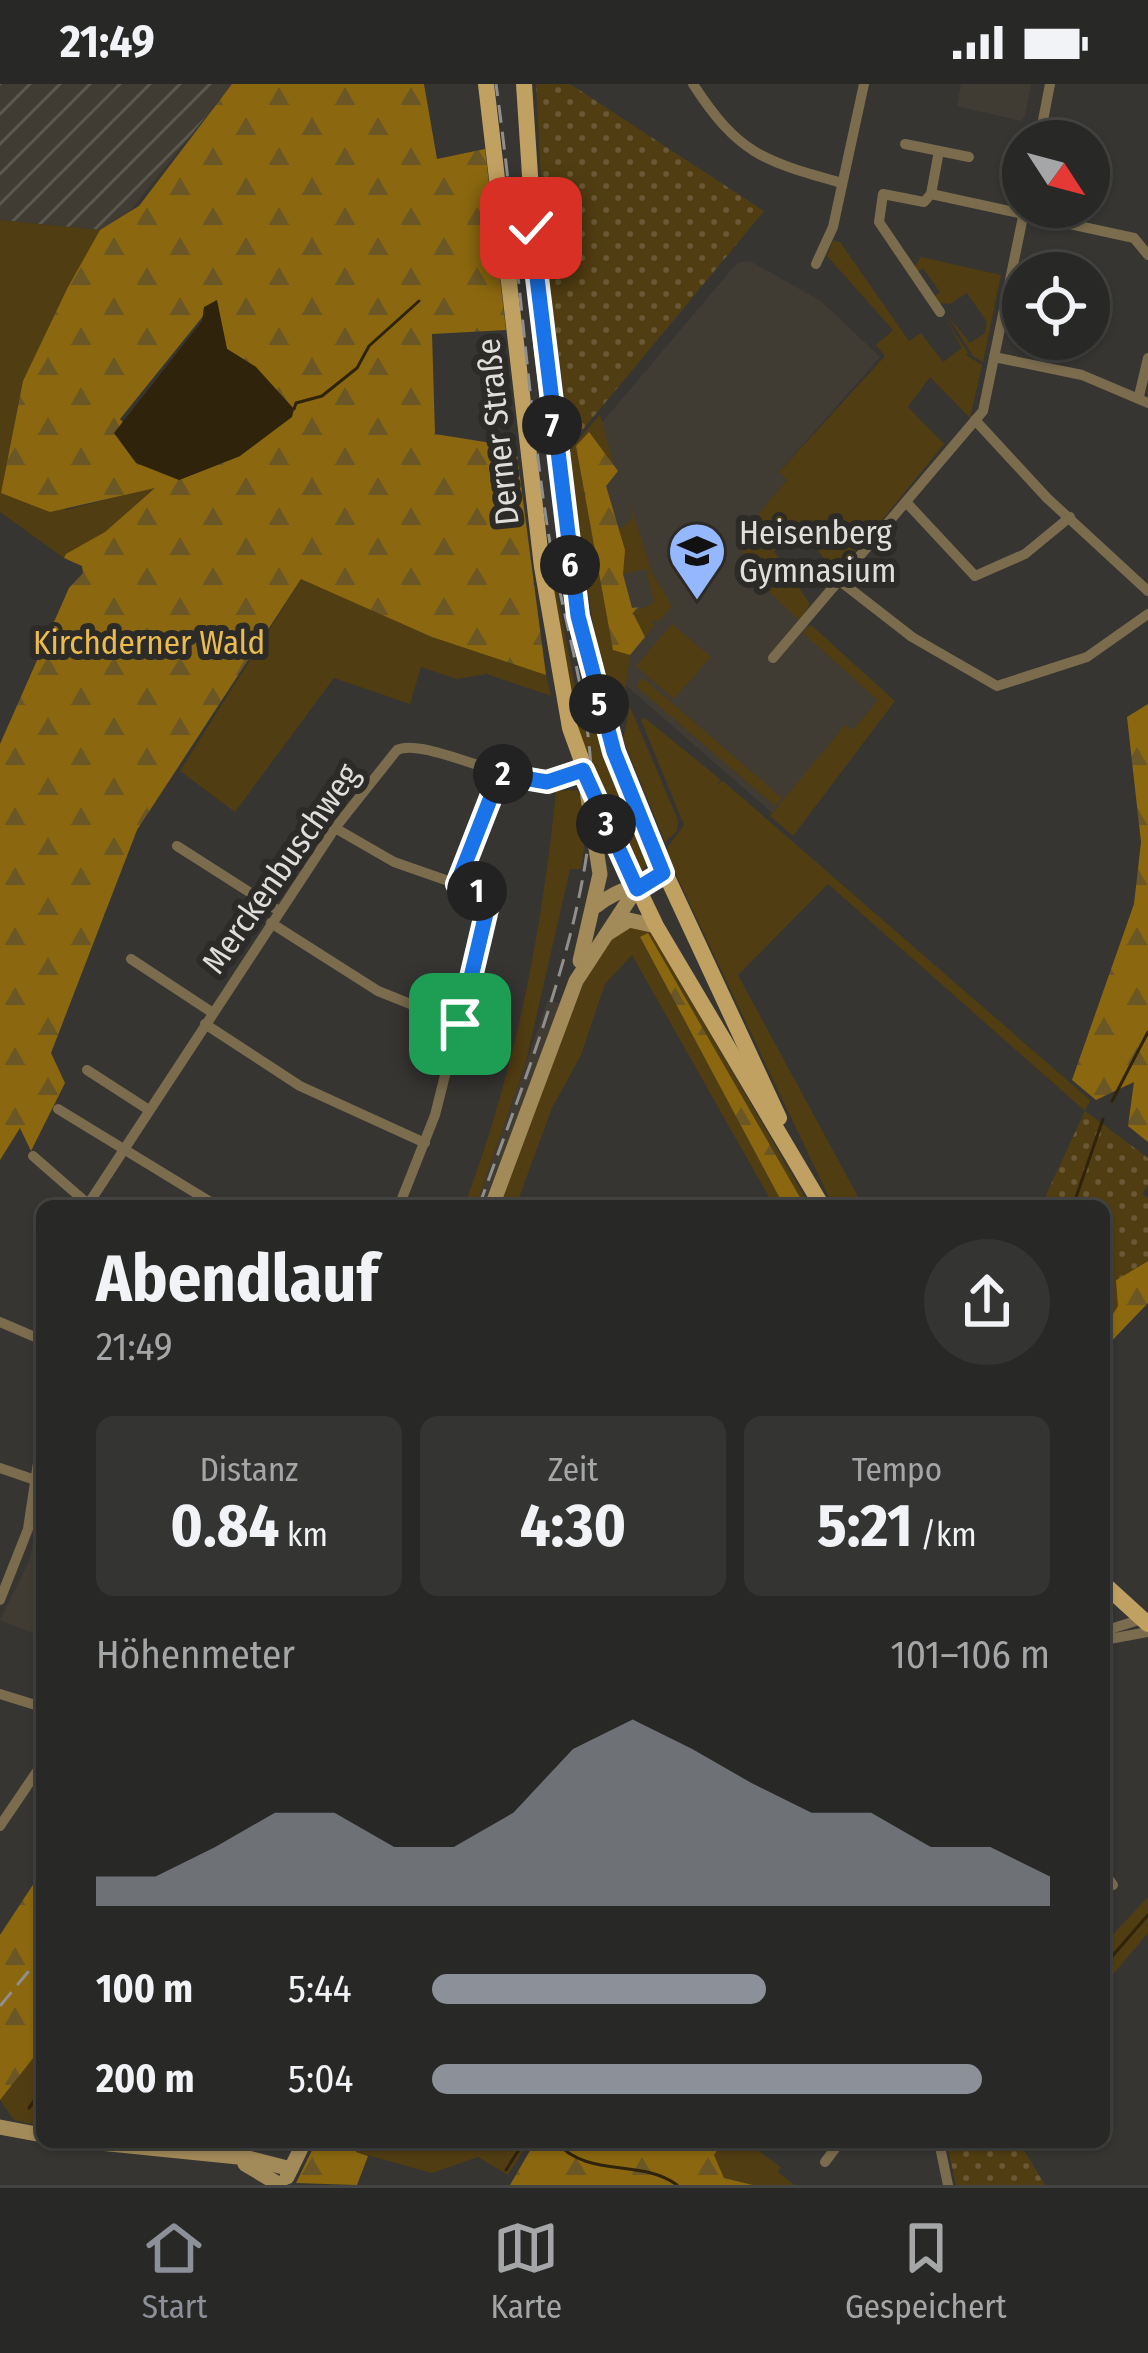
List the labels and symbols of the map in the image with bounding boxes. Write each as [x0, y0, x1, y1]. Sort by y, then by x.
north arrow [1002, 120, 1110, 228]
pin [480, 177, 582, 279]
street label: Derner Straße [468, 336, 528, 527]
pin: 7 [522, 395, 582, 455]
place label: Heisenberg Gymnasium [739, 513, 896, 591]
school or university icon: Heisenberg Gymnasium [666, 520, 728, 602]
pin: 6 [540, 535, 600, 595]
park label: Kirchderner Wald [33, 623, 265, 663]
pin: 5 [569, 674, 629, 734]
pin: 2 [473, 744, 533, 804]
street label: Merckenbuschweg [194, 755, 368, 981]
pin: 3 [576, 794, 636, 854]
pin: 1 [447, 861, 507, 921]
pin [409, 973, 511, 1075]

